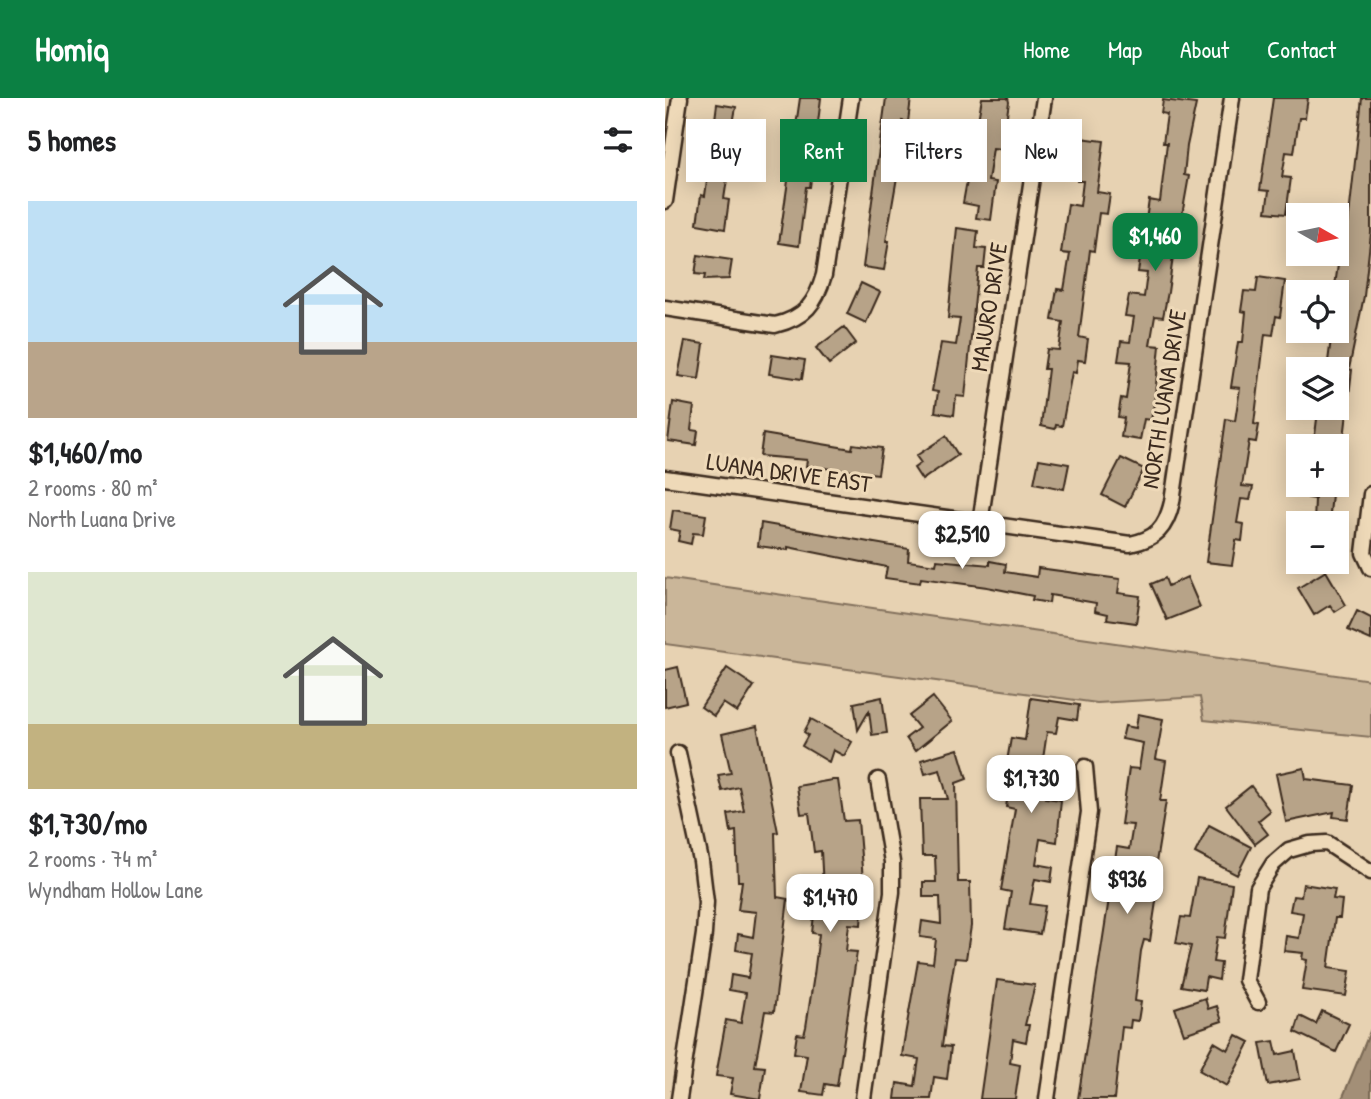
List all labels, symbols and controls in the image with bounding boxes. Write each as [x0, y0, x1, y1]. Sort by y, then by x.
text: Homiq [35, 27, 109, 71]
text: Home [1023, 33, 1070, 65]
text: Map [1108, 33, 1142, 65]
text: About [1180, 33, 1229, 65]
text: Contact [1267, 33, 1336, 65]
chip: Buy [686, 119, 766, 182]
chip: Rent [780, 119, 867, 182]
chip: Filters [881, 119, 987, 182]
chip: New [1001, 119, 1082, 182]
text: 5 homes [28, 120, 116, 160]
icon: filters [599, 121, 637, 159]
north arrow [1286, 203, 1349, 266]
map controls [1286, 203, 1349, 574]
pin: $1,460 [1098, 214, 1212, 273]
text: $1,460 [1129, 220, 1181, 251]
street label: MAJURO DRIVE [962, 240, 1014, 373]
icon: home [270, 247, 396, 373]
button: locate [1286, 280, 1349, 343]
street label: NORTH LUANA DRIVE [1133, 307, 1193, 491]
button: layers [1286, 357, 1349, 420]
text: $1,460/mo [28, 432, 142, 472]
button: + [1286, 434, 1349, 497]
street label: LUANA DRIVE EAST [705, 445, 874, 500]
text: 2 rooms · 80 m² [28, 472, 158, 503]
text: North Luana Drive [28, 503, 176, 534]
button: − [1286, 511, 1349, 574]
pin: $2,510 [905, 512, 1019, 571]
text: $2,510 [934, 518, 990, 549]
icon: home [270, 618, 396, 744]
pin: $1,730 [974, 756, 1088, 815]
text: $1,730 [1003, 762, 1059, 793]
text: $1,730/mo [28, 803, 147, 843]
text: 2 rooms · 74 m² [28, 843, 157, 874]
pin: $936 [1086, 856, 1168, 916]
text: $936 [1107, 863, 1147, 894]
text: Wyndham Hollow Lane [28, 874, 203, 905]
pin: $1,470 [773, 874, 887, 934]
text: $1,470 [803, 881, 857, 912]

